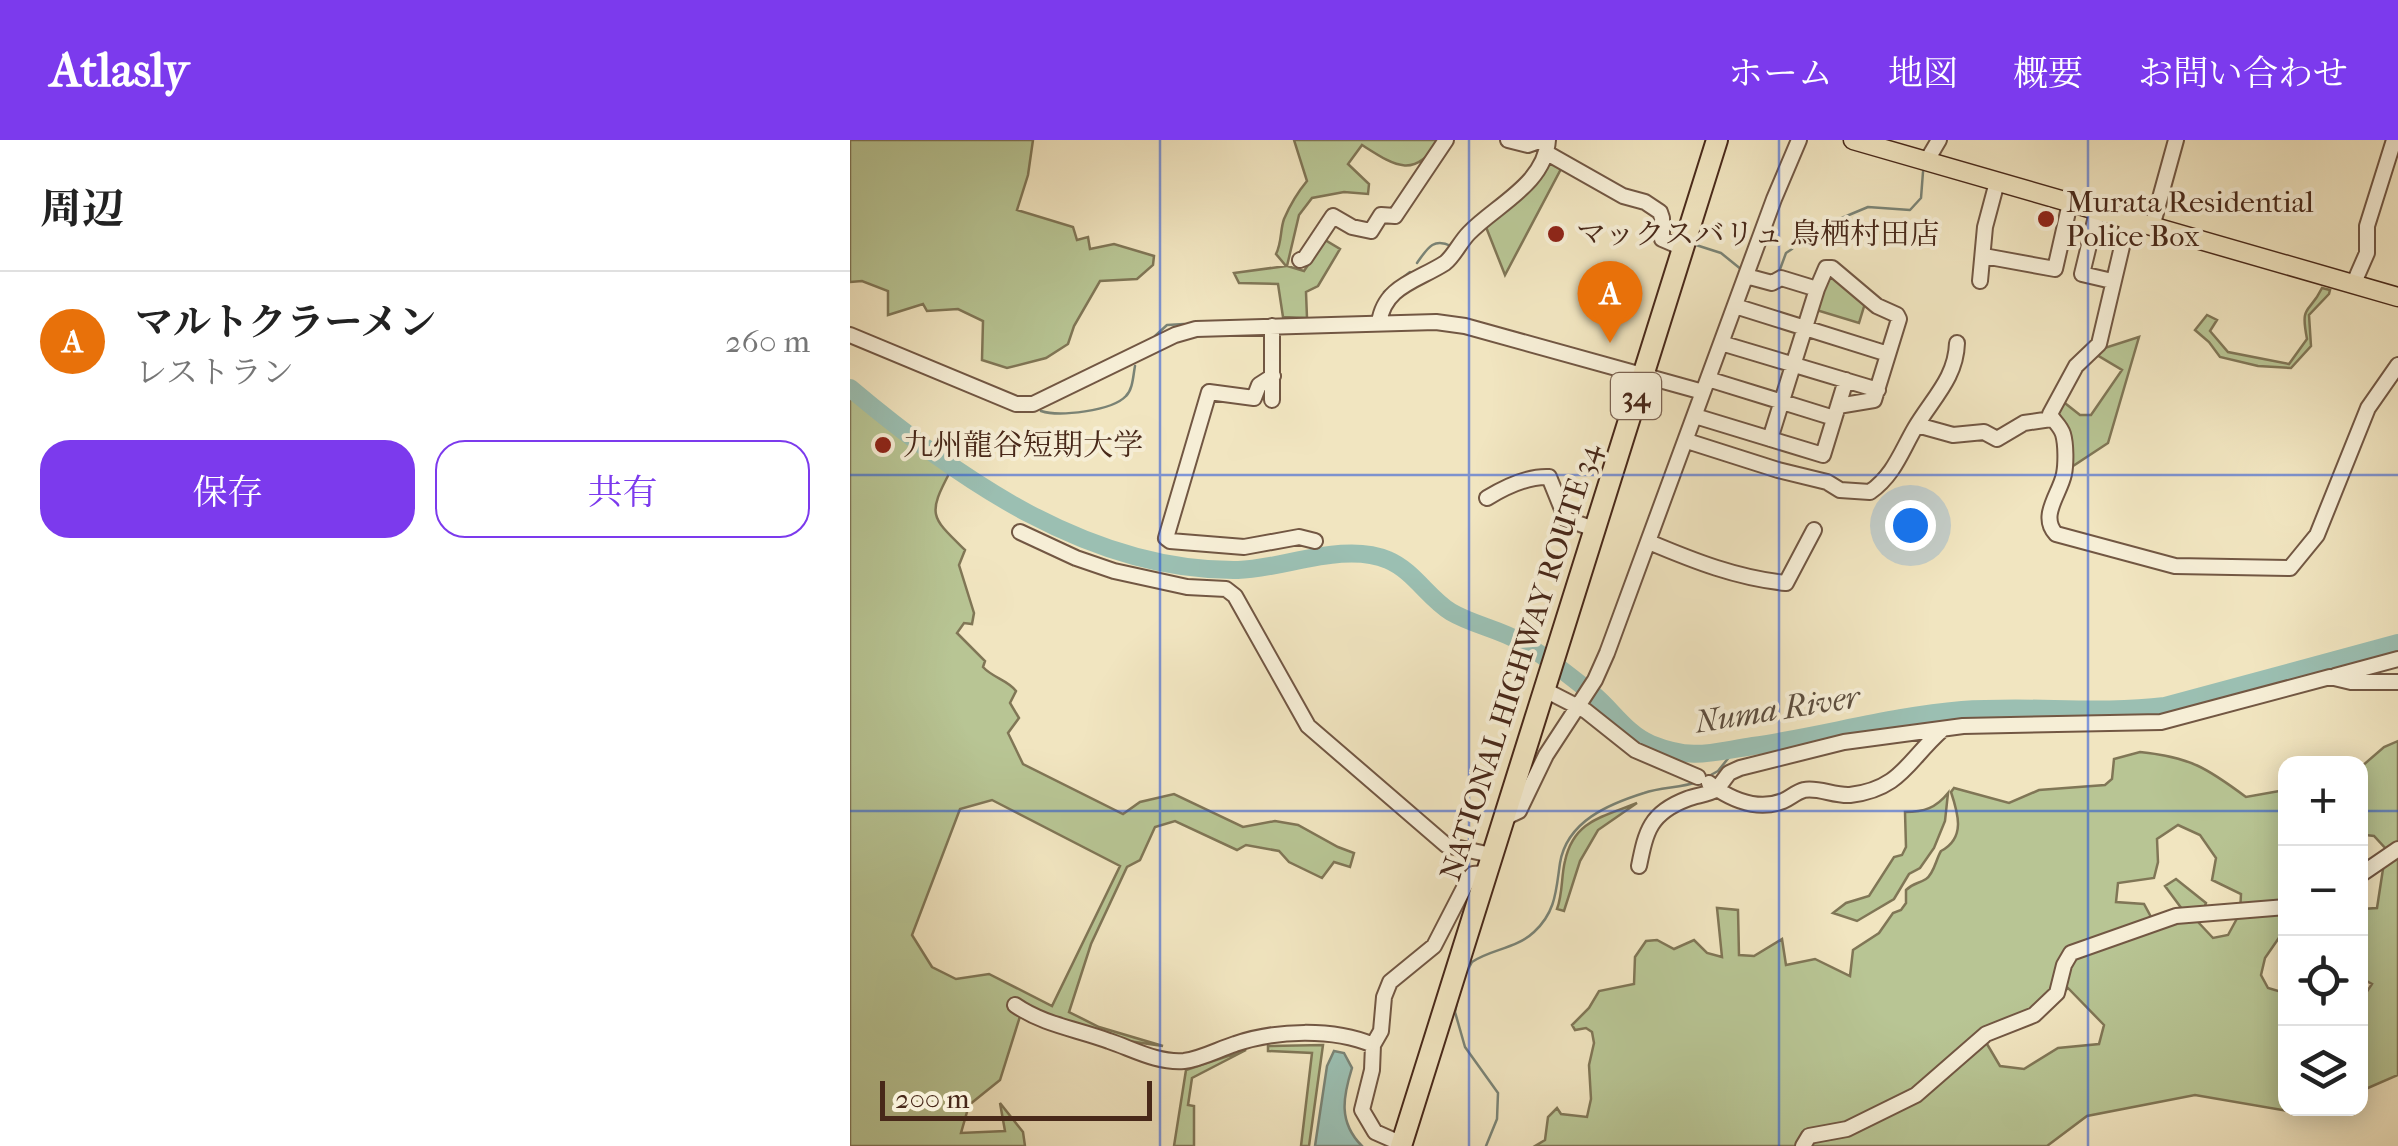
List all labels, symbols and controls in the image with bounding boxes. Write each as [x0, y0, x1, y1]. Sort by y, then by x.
text: Atlasly [50, 42, 189, 98]
text: ホーム [1728, 53, 1833, 94]
text: 地図 [1888, 53, 1958, 94]
text: 概要 [2013, 53, 2083, 94]
text: お問い合わせ [2138, 53, 2348, 94]
text: 周辺 [40, 185, 124, 234]
place label: Murata Residential Police Box [2066, 185, 2314, 254]
marker: Murata Residential Police Box [2035, 208, 2057, 230]
place label: マックスバリュ 鳥栖村田店 [1576, 217, 1940, 252]
marker: マックスバリュ 鳥栖村田店 [1545, 223, 1567, 245]
pin: A [1578, 260, 1642, 343]
text: マルトクラーメン [135, 300, 436, 345]
text: A [62, 323, 83, 360]
text: 260 m [725, 323, 810, 360]
text: レストラン [135, 354, 294, 391]
road number: 34 [1611, 373, 1661, 419]
place label: 九州龍谷短期大学 [903, 428, 1143, 463]
marker: 九州龍谷短期大学 [872, 434, 894, 456]
street label: NATIONAL HIGHWAY ROUTE 34 [1433, 438, 1608, 885]
button: 保存 [40, 440, 415, 538]
button: 共有 [435, 440, 810, 538]
your location [1885, 500, 1936, 551]
water label: Numa River [1691, 678, 1865, 741]
map controls [2278, 756, 2368, 1116]
button: + [2278, 756, 2368, 846]
button: − [2278, 846, 2368, 936]
button: locate [2278, 936, 2368, 1026]
button: layers [2278, 1026, 2368, 1116]
scale bar [880, 1076, 1152, 1120]
text: 200 m [895, 1082, 970, 1115]

